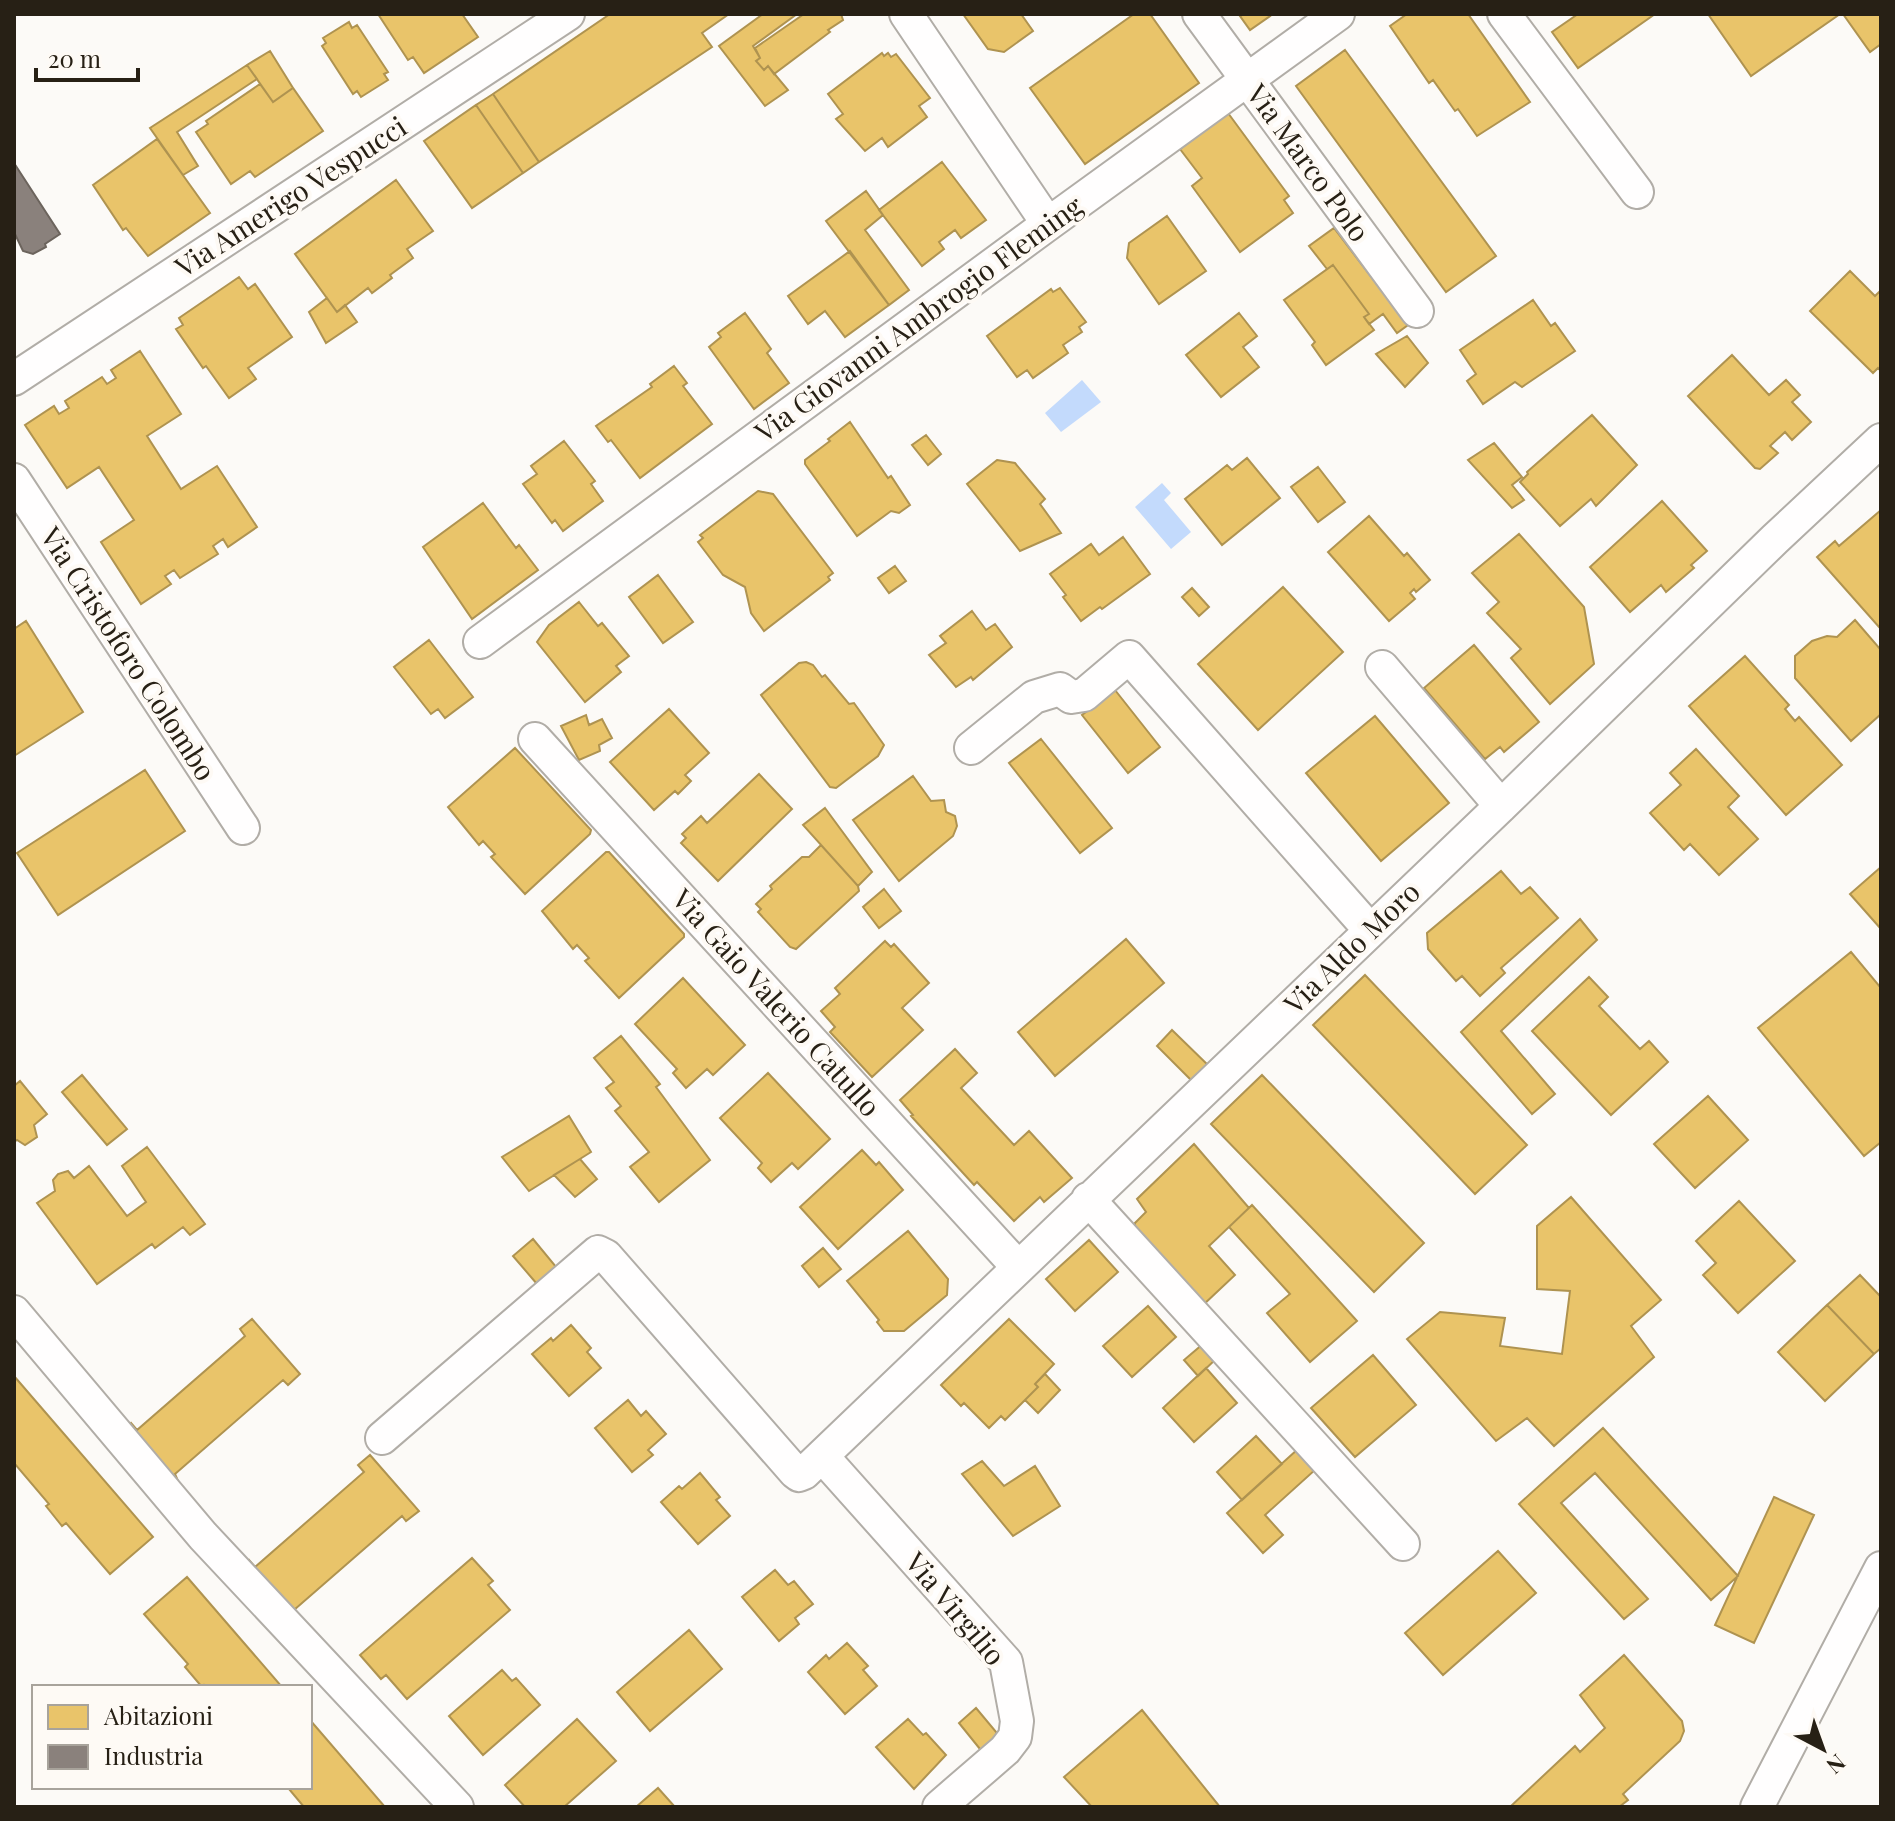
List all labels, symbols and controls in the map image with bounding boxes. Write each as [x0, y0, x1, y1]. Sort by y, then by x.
scale bar [36, 32, 138, 82]
text: 20 m [48, 42, 101, 74]
street label: Via Marco Polo [1239, 75, 1379, 248]
street label: Via Amerigo Vespucci [167, 107, 413, 285]
street label: Via Giovanni Ambrogio Fleming [746, 186, 1090, 450]
street label: Via Cristoforo Colombo [33, 519, 225, 787]
street label: Via Aldo Moro [1274, 873, 1427, 1022]
street label: Via Gaio Valerio Catullo [664, 880, 889, 1124]
street label: Via Virgilio [897, 1543, 1014, 1672]
legend [32, 1685, 312, 1789]
text: Abitazioni [103, 1699, 213, 1731]
north arrow [1783, 1709, 1863, 1789]
text: Industria [104, 1739, 203, 1771]
text: N [1821, 1748, 1853, 1781]

